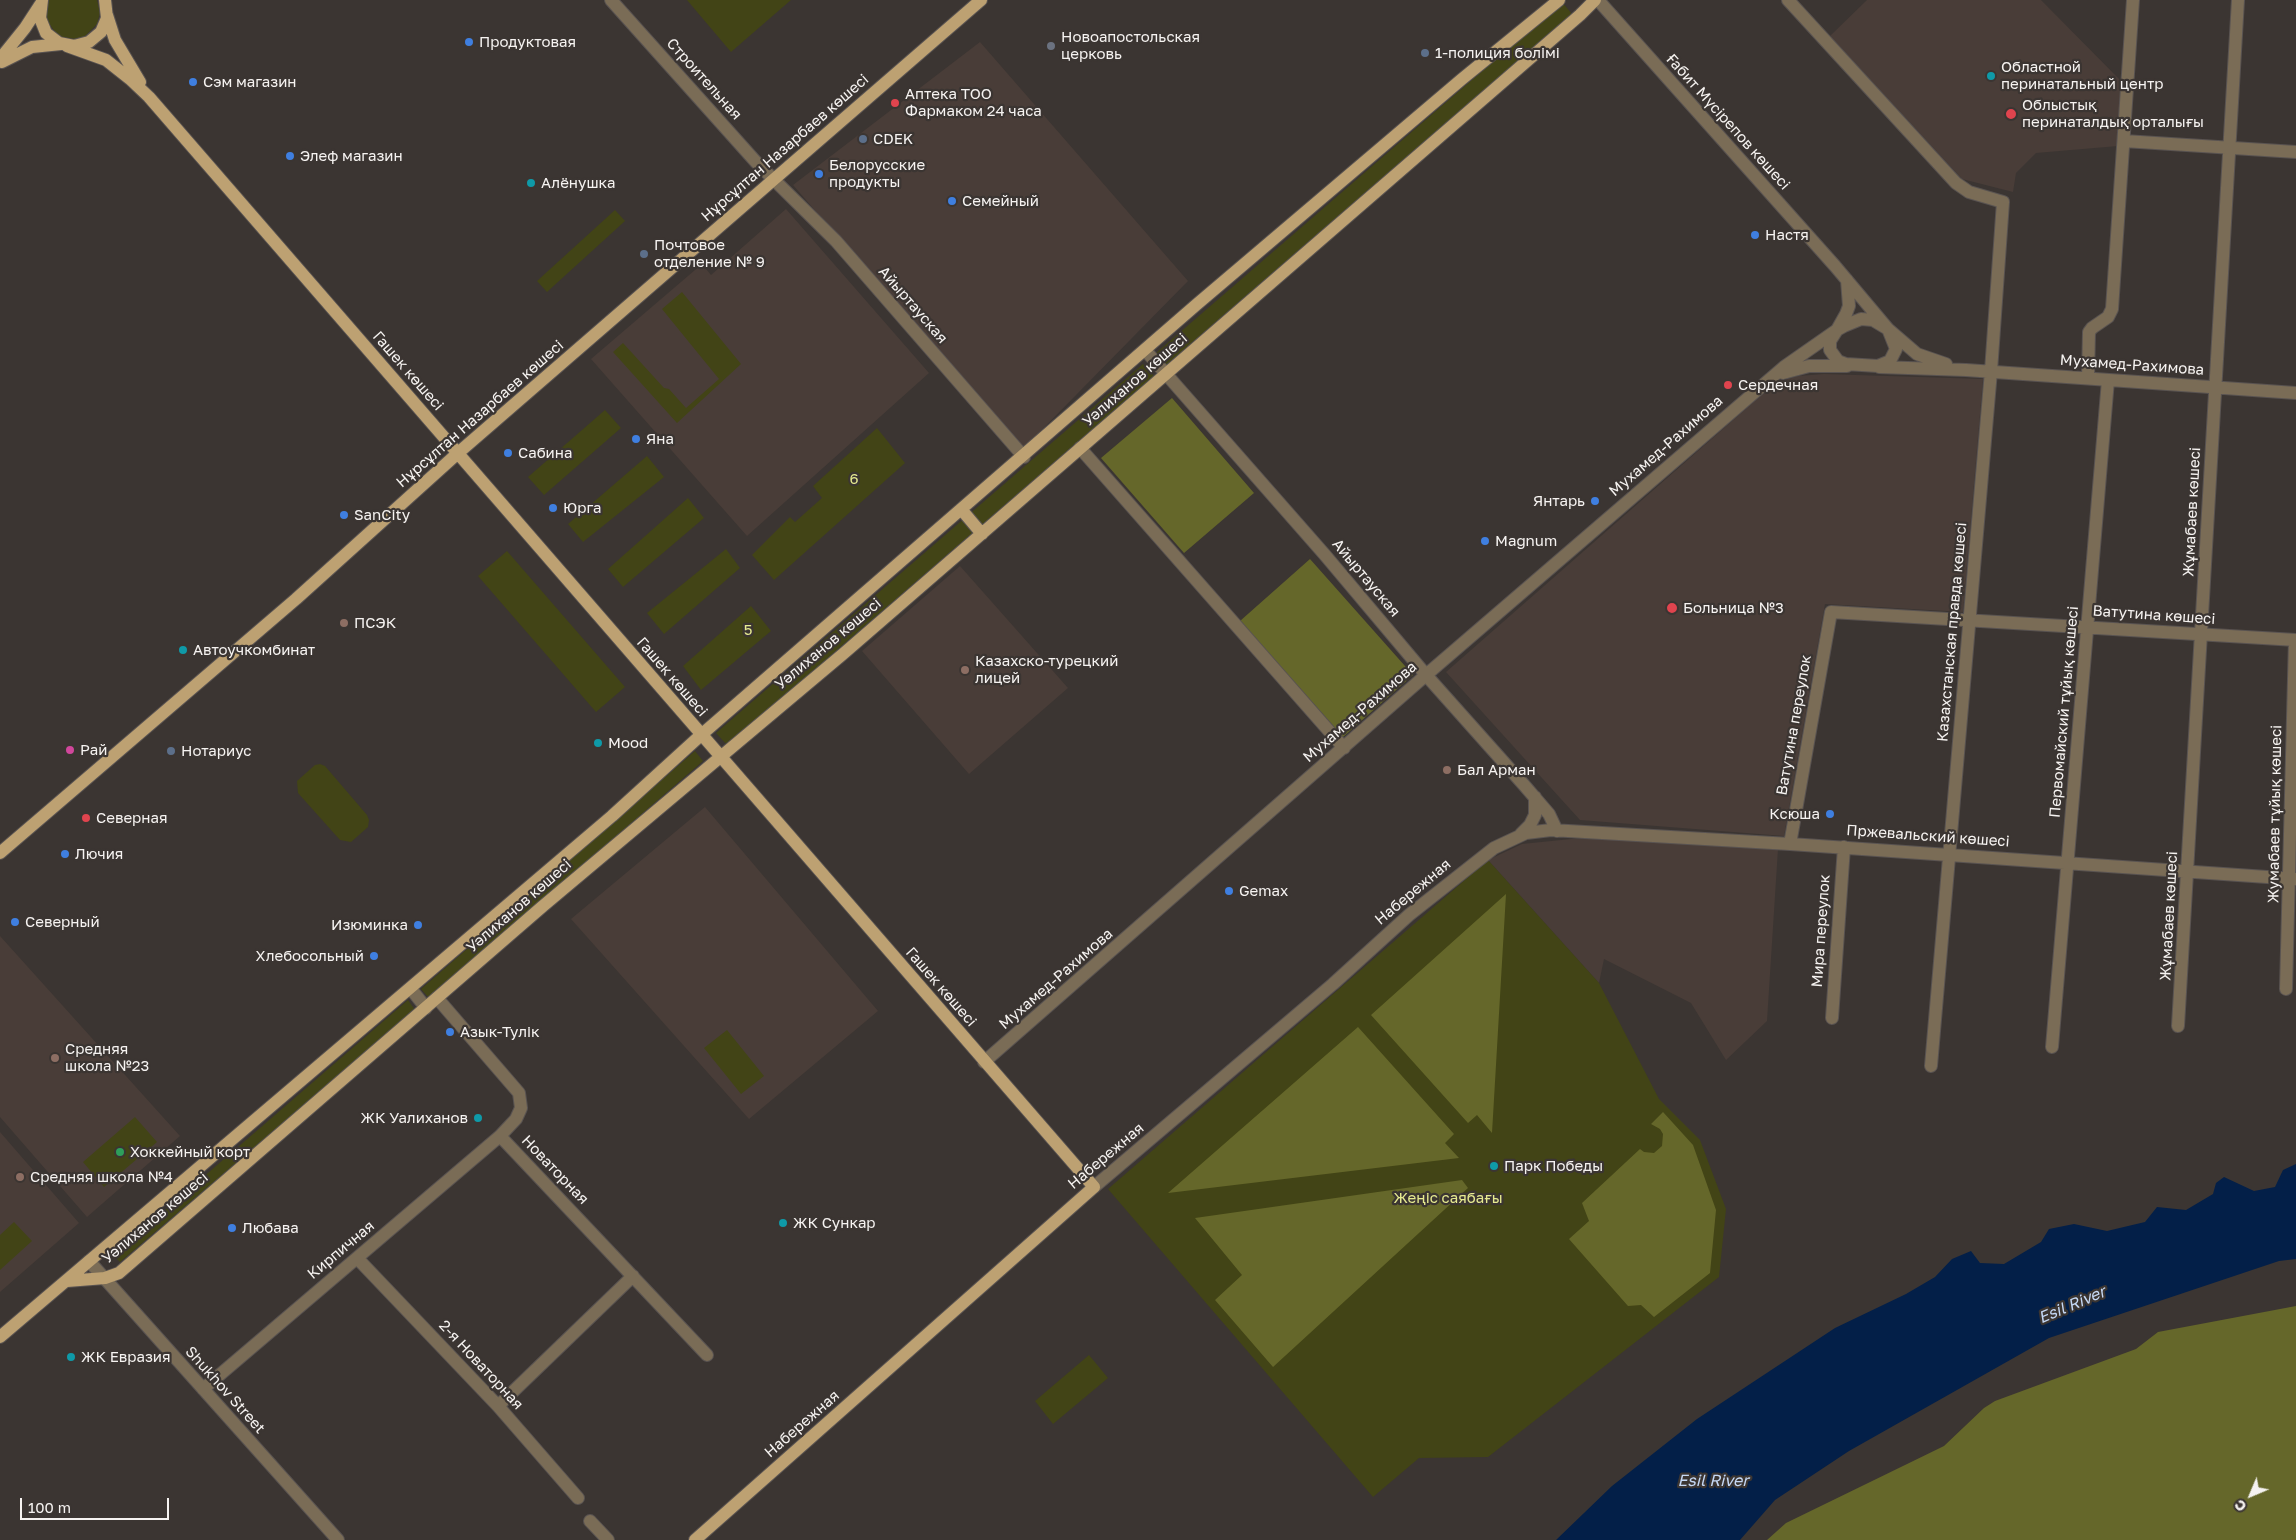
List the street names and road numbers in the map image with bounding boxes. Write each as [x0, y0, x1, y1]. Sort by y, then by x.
street label: Строительная [663, 35, 745, 123]
street label: Ғабит Мүсірепов көшесі [1662, 50, 1794, 194]
street label: Нұрсұлтан Назарбаев көшесі [698, 70, 872, 226]
street label: Айыртауская [875, 263, 951, 347]
street label: Гашек көшесі [369, 328, 447, 414]
street label: Уәлиханов көшесі [1079, 330, 1191, 430]
street label: Нұрсұлтан Назарбаев көшесі [393, 336, 567, 492]
street label: Мухамед-Рахимова [2059, 351, 2205, 379]
street label: Мухамед-Рахимова [1606, 392, 1726, 500]
street label: Жұмабаев көшесі [2180, 447, 2204, 577]
street label: Казахстанская правда көшесі [1933, 521, 1971, 743]
street label: Айыртауская [1328, 535, 1404, 621]
street label: Уәлиханов көшесі [771, 594, 885, 694]
street label: Ватутина көшесі [2092, 602, 2216, 628]
street label: Первомайский тұйық көшесі [2046, 605, 2082, 819]
street label: Гашек көшесі [633, 634, 711, 720]
street label: Ватутина переулок [1773, 653, 1815, 797]
street label: Мухамед-Рахимова [1300, 658, 1420, 766]
street label: Жумабаев тұйық көшесі [2264, 725, 2286, 903]
street label: Пржевальский көшесі [1846, 821, 2010, 851]
street label: Жұмабаев көшесі [2157, 851, 2181, 981]
street label: Набережная [1371, 855, 1455, 929]
street label: Уәлиханов көшесі [463, 856, 575, 956]
street label: Мира переулок [1808, 874, 1834, 988]
street label: Мухамед-Рахимова [996, 925, 1116, 1033]
street label: Гашек көшесі [902, 944, 980, 1030]
street label: Набережная [1064, 1119, 1148, 1193]
street label: Новаторная [518, 1132, 592, 1208]
street label: Уәлиханов көшесі [98, 1168, 212, 1268]
street label: Кирпичная [304, 1217, 378, 1283]
street label: 2-я Новаторная [435, 1317, 527, 1413]
street label: Shukhov Street [181, 1343, 269, 1437]
street label: Набережная [761, 1387, 843, 1461]

